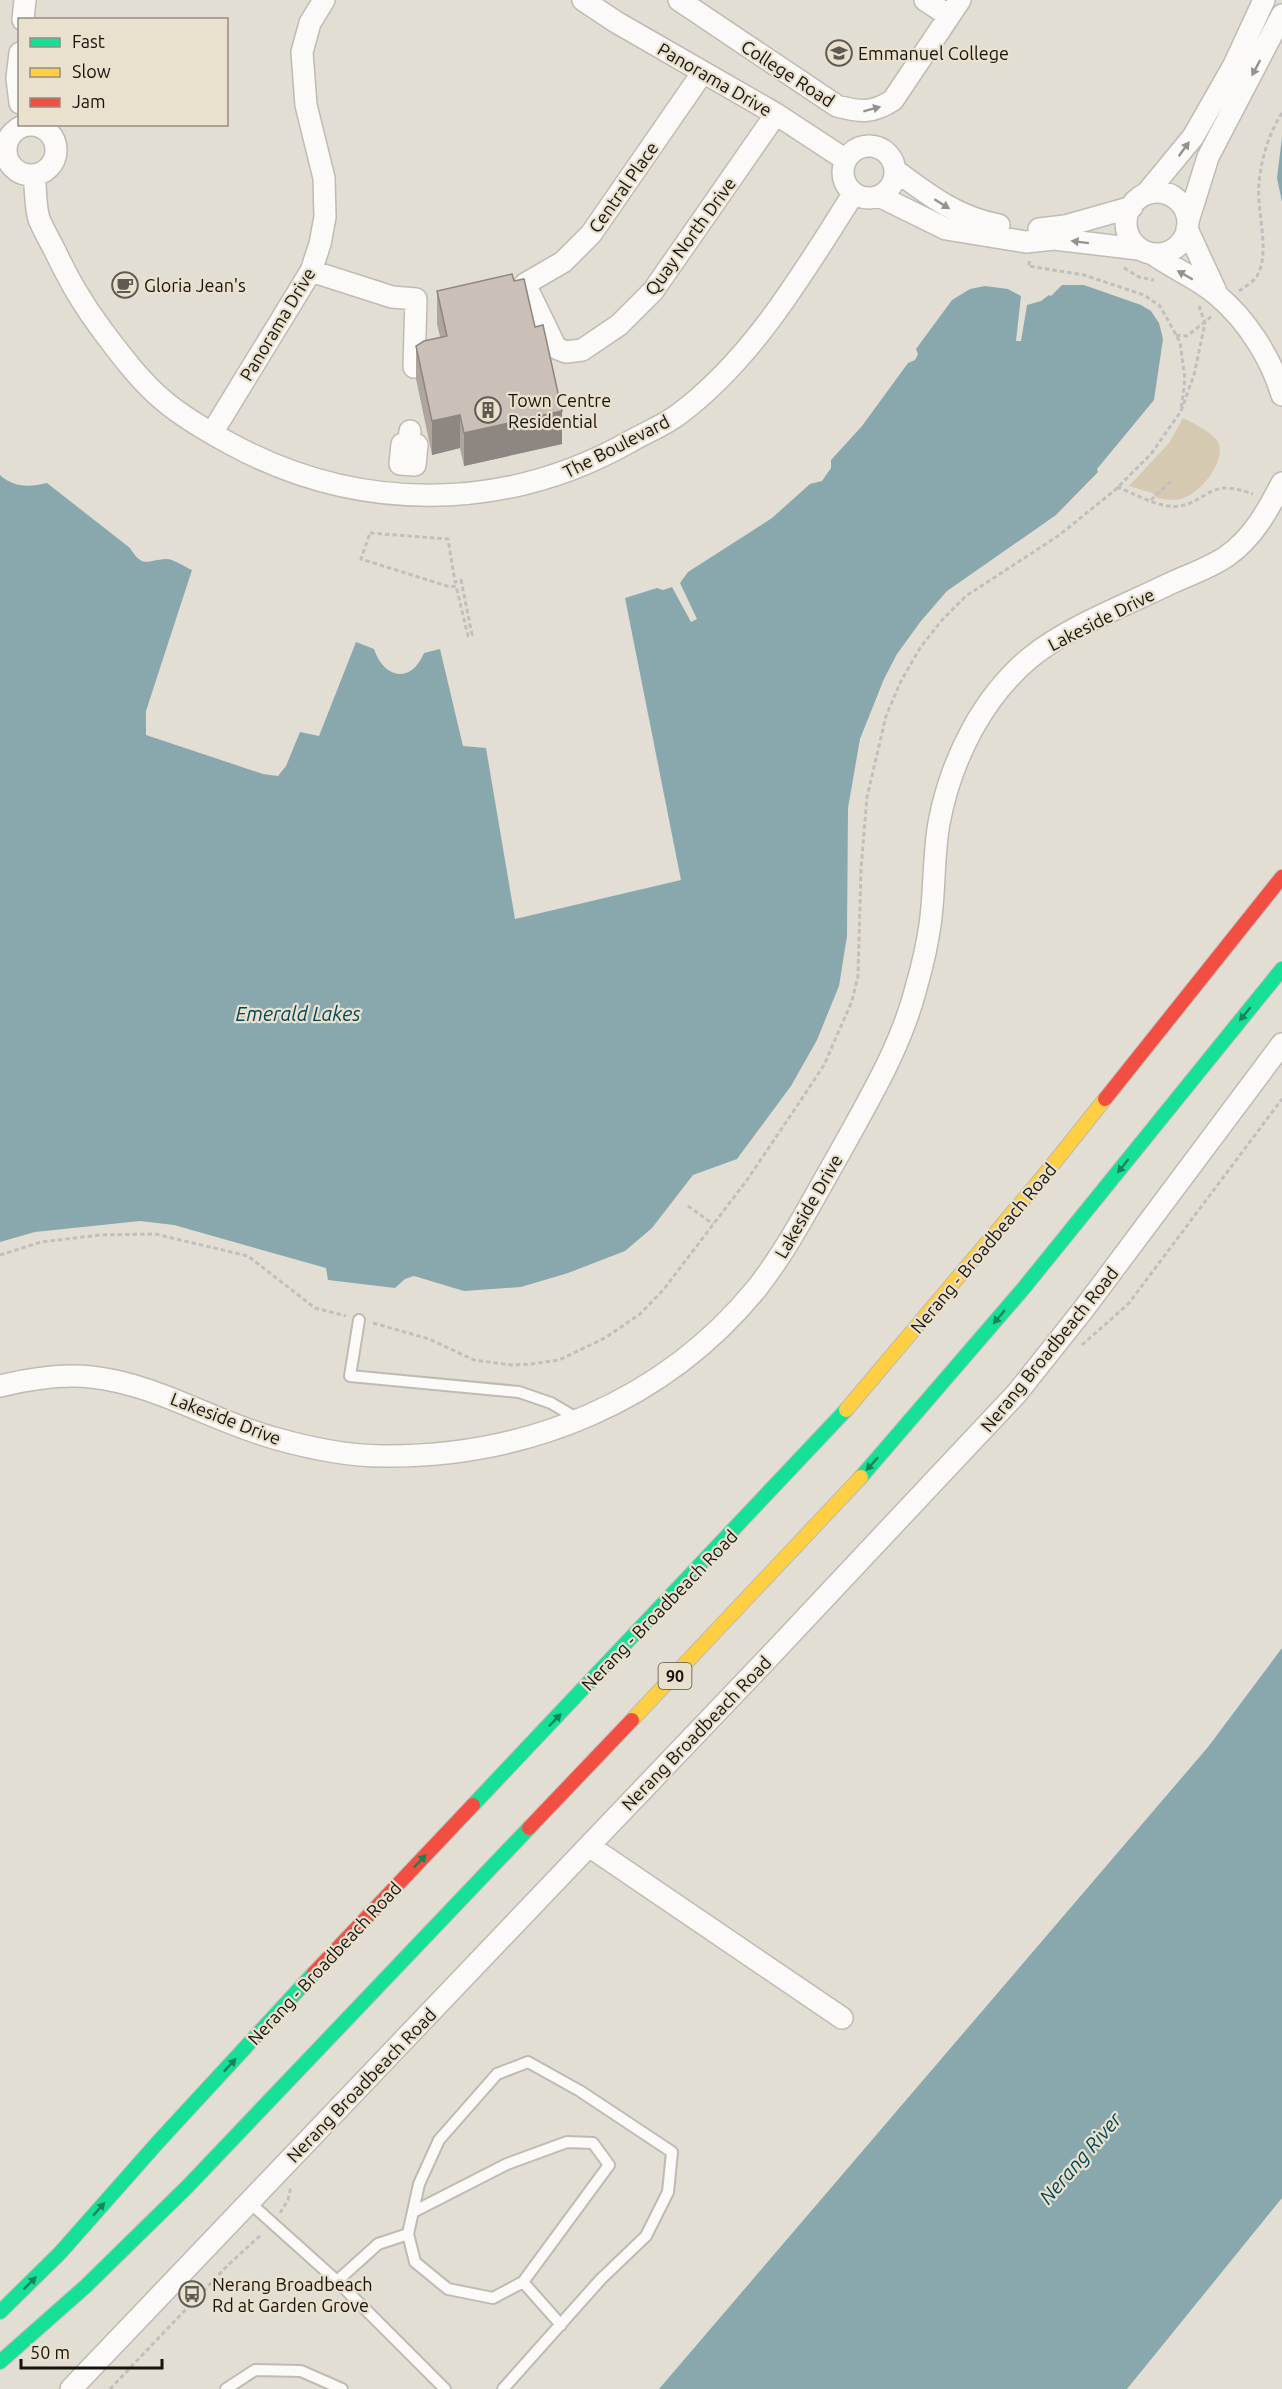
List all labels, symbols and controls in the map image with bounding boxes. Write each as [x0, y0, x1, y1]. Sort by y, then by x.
legend [18, 18, 228, 126]
text: Fast [72, 31, 105, 51]
street label: College Road [738, 36, 838, 110]
street label: Panorama Drive [654, 38, 776, 120]
school or university icon: Emmanuel College [824, 38, 854, 68]
place label: Emmanuel College [858, 43, 1009, 63]
one-way arrow [1251, 59, 1261, 76]
text: Slow [72, 61, 111, 81]
text: Jam [72, 91, 106, 111]
one-way arrow [863, 104, 881, 113]
street label: Central Place [584, 138, 662, 236]
one-way arrow [1177, 142, 1189, 157]
street label: Quay North Drive [641, 173, 740, 299]
one-way arrow [934, 198, 950, 210]
one-way arrow [1070, 238, 1089, 247]
street label: Panorama Drive [235, 264, 319, 384]
cafe icon: Gloria Jean's [110, 270, 140, 300]
one-way arrow [1176, 270, 1193, 280]
place label: Gloria Jean's [144, 275, 246, 295]
place label: Town Centre Residential [508, 390, 611, 431]
building icon: Town Centre Residential [473, 395, 503, 425]
street label: The Boulevard [560, 411, 672, 481]
street label: Lakeside Drive [1045, 584, 1157, 654]
water label: Emerald Lakes [235, 1002, 361, 1025]
one-way arrow [1239, 1006, 1252, 1022]
street label: Lakeside Drive [770, 1151, 846, 1261]
one-way arrow [1116, 1158, 1129, 1174]
street label: Nerang - Broadbeach Road [906, 1159, 1060, 1337]
street label: Nerang Broadbeach Road [976, 1263, 1122, 1435]
one-way arrow [993, 1309, 1006, 1325]
street label: Lakeside Drive [168, 1388, 284, 1448]
one-way arrow [865, 1457, 879, 1472]
street label: Nerang - Broadbeach Road [577, 1526, 741, 1694]
street label: Nerang Broadbeach Road [617, 1652, 775, 1814]
road number: 90 [658, 1663, 692, 1689]
one-way arrow [547, 1713, 561, 1727]
one-way arrow [413, 1854, 427, 1869]
street label: Nerang - Broadbeach Road [243, 1877, 405, 2049]
street label: Nerang Broadbeach Road [282, 2004, 440, 2166]
one-way arrow [222, 2058, 236, 2072]
water label: Nerang River [1034, 2107, 1127, 2208]
one-way arrow [92, 2202, 106, 2217]
place label: Nerang Broadbeach Rd at Garden Grove [212, 2274, 373, 2315]
one-way arrow [23, 2276, 38, 2290]
bus stop icon: Nerang Broadbeach Rd at Garden Grove [177, 2279, 207, 2309]
scale bar [21, 2332, 162, 2370]
text: 50 m [30, 2342, 70, 2362]

